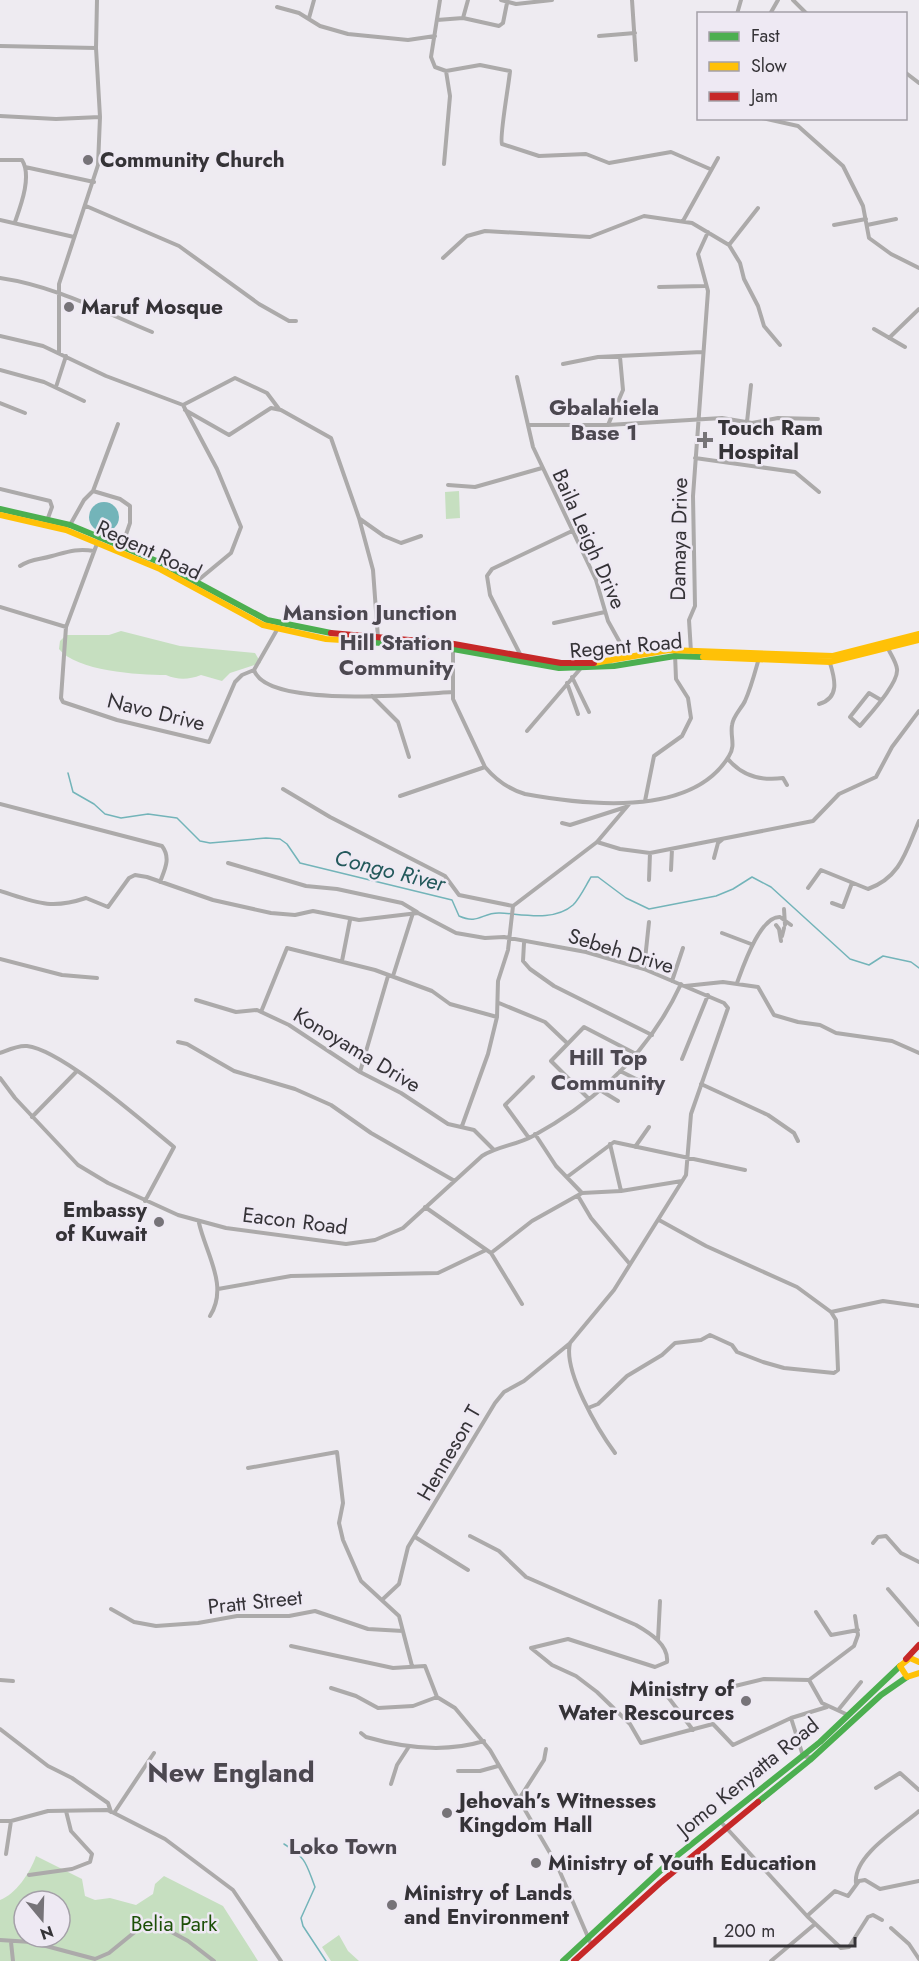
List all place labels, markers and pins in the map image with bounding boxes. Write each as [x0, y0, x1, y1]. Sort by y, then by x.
place label: Community Church [100, 145, 285, 175]
marker: Community Church [81, 153, 95, 167]
place label: Maruf Mosque [81, 292, 223, 322]
marker: Maruf Mosque [62, 300, 76, 314]
place label: Touch Ram Hospital [718, 413, 823, 467]
marker: Touch Ram Hospital [696, 431, 714, 449]
place label: Embassy of Kuwait [55, 1195, 148, 1249]
marker: Embassy of Kuwait [152, 1215, 166, 1229]
place label: Ministry of Water Rescources [558, 1674, 735, 1728]
marker: Ministry of Water Rescources [739, 1694, 753, 1708]
place label: Jehovah’s Witnesses Kingdom Hall [455, 1786, 657, 1840]
marker: Jehovah’s Witnesses Kingdom Hall [440, 1806, 454, 1820]
place label: Ministry of Youth Education [548, 1848, 817, 1878]
marker: Ministry of Youth Education [529, 1856, 543, 1870]
place label: Ministry of Lands and Environment [404, 1878, 572, 1932]
marker: Ministry of Lands and Environment [385, 1898, 399, 1912]

